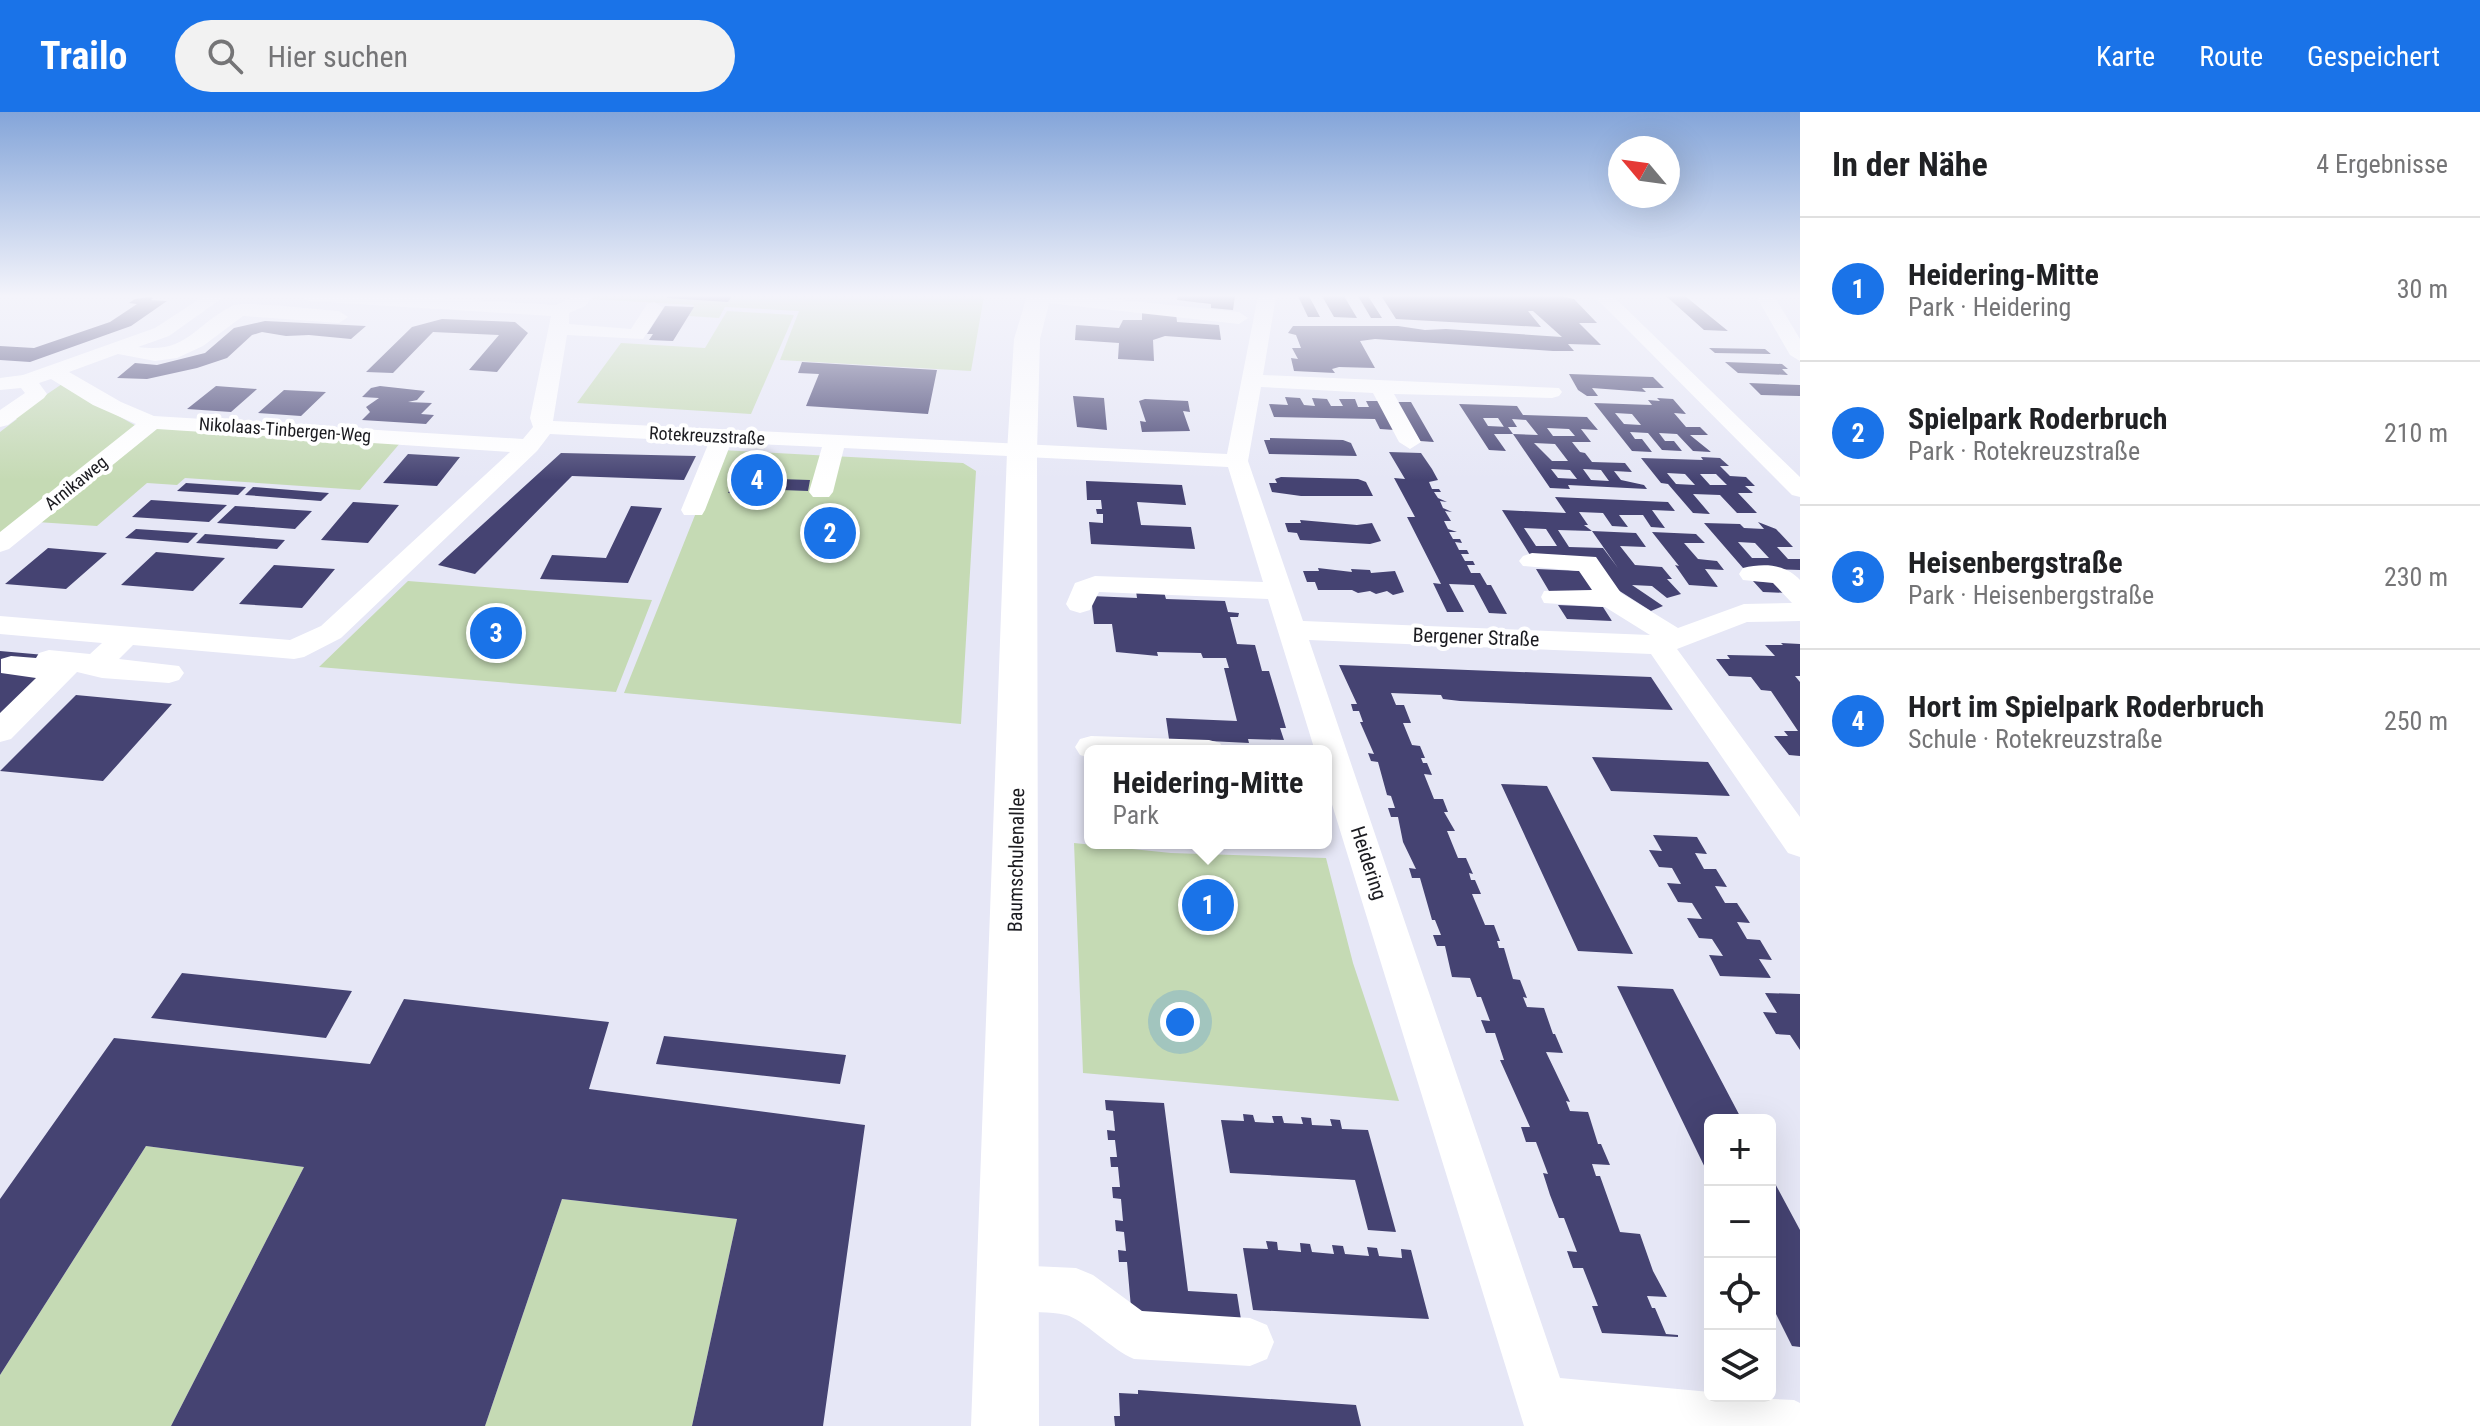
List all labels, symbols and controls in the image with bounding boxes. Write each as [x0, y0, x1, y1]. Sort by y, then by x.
search box [175, 20, 735, 92]
text: Trailo [40, 34, 127, 78]
icon: search [203, 34, 247, 78]
text: Hier suchen [267, 39, 408, 74]
text: Karte [2096, 40, 2155, 73]
text: Route [2199, 40, 2263, 73]
text: Gespeichert [2307, 40, 2440, 73]
north arrow [1608, 136, 1680, 208]
text: In der Nähe [1832, 144, 1988, 184]
text: 4 Ergebnisse [2316, 149, 2448, 179]
text: Heidering-Mitte [1908, 257, 2099, 292]
text: 1 [1851, 274, 1865, 304]
text: 30 m [2397, 274, 2448, 304]
text: Park · Heidering [1908, 292, 2071, 322]
text: Spielpark Roderbruch [1908, 401, 2167, 436]
street label: Nikolaas-Tinbergen-Weg [198, 413, 372, 446]
text: 2 [1851, 418, 1865, 448]
text: 210 m [2384, 418, 2448, 448]
street label: Rotekreuzstraße [649, 422, 765, 449]
text: Park · Rotekreuzstraße [1908, 436, 2140, 466]
pin: 4 [731, 450, 783, 510]
street label: Arnikaweg [40, 451, 111, 514]
pin: 2 [804, 503, 856, 563]
text: Heisenbergstraße [1908, 545, 2123, 580]
text: 3 [1851, 562, 1865, 592]
text: 230 m [2384, 562, 2448, 592]
text: Park · Heisenbergstraße [1908, 580, 2154, 610]
pin: 3 [470, 603, 522, 663]
street label: Bergener Straße [1412, 623, 1540, 651]
text: Hort im Spielpark Roderbruch [1908, 689, 2264, 724]
text: 4 [1851, 706, 1865, 736]
text: 250 m [2384, 706, 2448, 736]
text: Schule · Rotekreuzstraße [1908, 724, 2163, 754]
popup [1084, 745, 1332, 849]
text: Heidering-Mitte [1113, 765, 1303, 800]
street label: Baumschulenallee [1003, 788, 1029, 932]
text: Park [1113, 800, 1159, 830]
street label: Heidering [1346, 823, 1392, 903]
pin: 1 [1182, 875, 1234, 935]
your location [1160, 1002, 1200, 1042]
map controls [1704, 1114, 1776, 1402]
button: + [1704, 1114, 1776, 1186]
button: − [1704, 1186, 1776, 1258]
button: locate [1704, 1258, 1776, 1330]
button: layers [1704, 1330, 1776, 1402]

